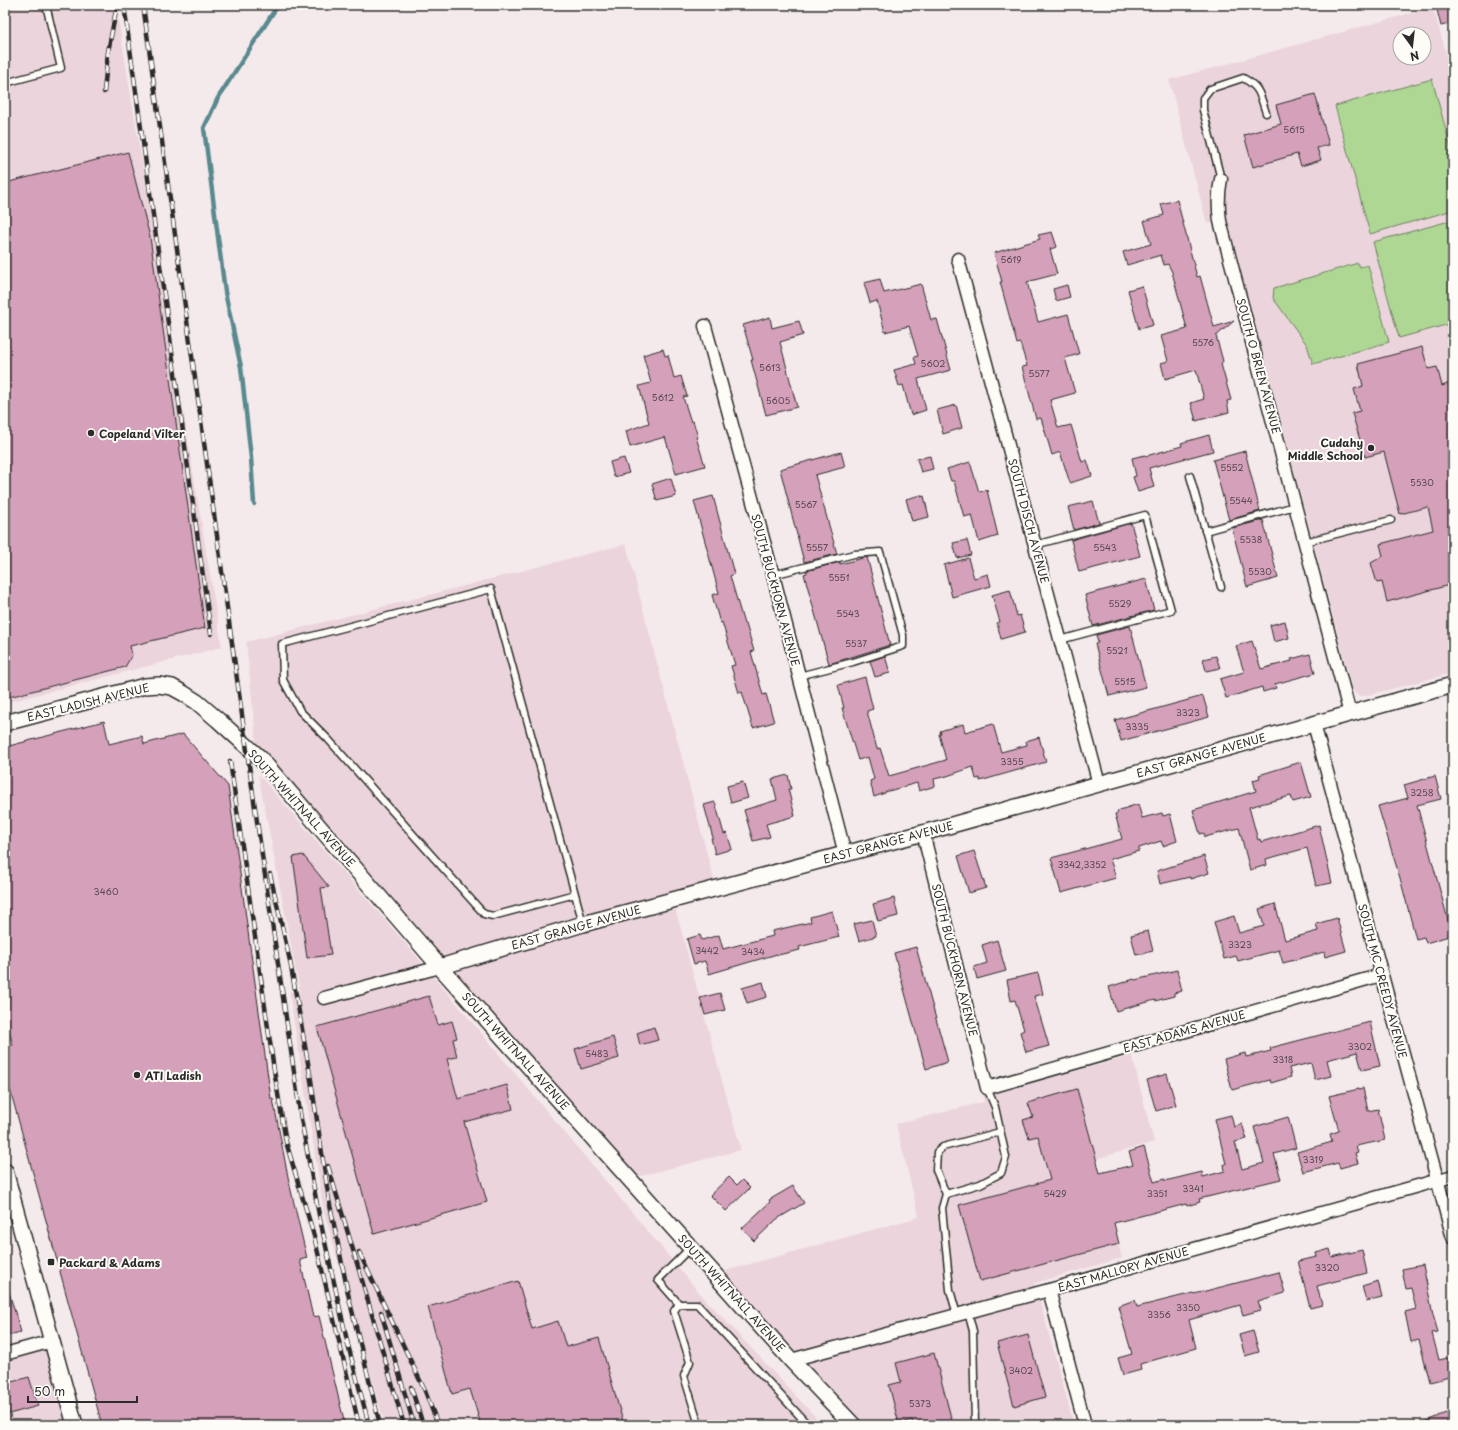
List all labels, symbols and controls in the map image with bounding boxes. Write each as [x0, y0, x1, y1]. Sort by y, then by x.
north arrow [1392, 26, 1432, 66]
text: N [1408, 47, 1421, 66]
house number: 5615 [1283, 122, 1305, 136]
house number: 5619 [1000, 252, 1022, 266]
street label: SOUTH O BRIEN AVENUE [1233, 296, 1285, 436]
house number: 5576 [1192, 335, 1214, 349]
house number: 5602 [921, 356, 945, 370]
house number: 5613 [759, 360, 781, 374]
house number: 5577 [1028, 366, 1050, 380]
house number: 5612 [652, 390, 674, 404]
house number: 5605 [766, 393, 790, 407]
place label: Copeland Vilter [99, 425, 185, 442]
marker: Copeland Vilter [86, 428, 96, 438]
place label: Cudahy Middle School [1288, 434, 1363, 464]
marker: Cudahy Middle School [1366, 443, 1376, 453]
street label: SOUTH DISCH AVENUE [1004, 457, 1054, 585]
house number: 5552 [1220, 460, 1244, 474]
house number: 5530 [1410, 475, 1434, 489]
house number: 5544 [1229, 493, 1253, 507]
house number: 5567 [795, 497, 817, 511]
street label: SOUTH BUCKHORN AVENUE [747, 512, 805, 668]
house number: 5538 [1240, 532, 1262, 546]
house number: 5557 [806, 540, 828, 554]
house number: 5543 [1093, 540, 1117, 554]
house number: 5530 [1248, 564, 1272, 578]
house number: 5551 [828, 570, 850, 584]
house number: 5529 [1109, 596, 1132, 610]
house number: 5543 [836, 606, 860, 620]
house number: 5537 [845, 636, 867, 650]
house number: 5521 [1106, 643, 1128, 657]
house number: 5515 [1114, 674, 1136, 688]
street label: EAST LADISH AVENUE [25, 679, 151, 725]
house number: 3323 [1176, 705, 1200, 719]
house number: 3335 [1125, 719, 1149, 733]
street label: EAST GRANGE AVENUE [1134, 728, 1268, 782]
street label: SOUTH WHITNALL AVENUE [244, 745, 360, 871]
house number: 3355 [1000, 754, 1024, 768]
house number: 3258 [1410, 785, 1434, 799]
street label: EAST GRANGE AVENUE [821, 816, 955, 868]
house number: 3342,3352 [1058, 857, 1106, 871]
street label: SOUTH BUCKHORN AVENUE [928, 882, 982, 1038]
house number: 3460 [94, 884, 119, 898]
street label: EAST GRANGE AVENUE [509, 900, 643, 954]
street label: SOUTH MC CREEDY AVENUE [1354, 902, 1412, 1061]
house number: 3323 [1228, 937, 1252, 951]
house number: 3442 [695, 943, 719, 957]
house number: 3434 [741, 944, 765, 958]
street label: SOUTH WHITNALL AVENUE [458, 988, 574, 1114]
street label: EAST ADAMS AVENUE [1121, 1005, 1247, 1057]
house number: 3302 [1348, 1039, 1372, 1053]
house number: 5483 [585, 1046, 609, 1060]
house number: 3318 [1273, 1052, 1293, 1066]
place label: ATI Ladish [144, 1067, 202, 1084]
marker: ATI Ladish [132, 1070, 142, 1080]
house number: 3319 [1303, 1152, 1323, 1166]
house number: 3341 [1182, 1181, 1204, 1195]
house number: 5429 [1043, 1186, 1067, 1200]
house number: 3351 [1147, 1186, 1167, 1200]
street label: SOUTH WHITNALL AVENUE [674, 1230, 790, 1356]
street label: EAST MALLORY AVENUE [1056, 1242, 1191, 1296]
place label: Packard & Adams [59, 1254, 161, 1271]
marker: Packard & Adams [46, 1257, 56, 1267]
house number: 3320 [1315, 1260, 1340, 1274]
house number: 3350 [1176, 1300, 1200, 1314]
house number: 3356 [1147, 1307, 1171, 1321]
house number: 3402 [1009, 1363, 1033, 1377]
scale bar [28, 1378, 137, 1404]
text: 50 m [34, 1382, 65, 1400]
house number: 5373 [909, 1396, 931, 1410]

